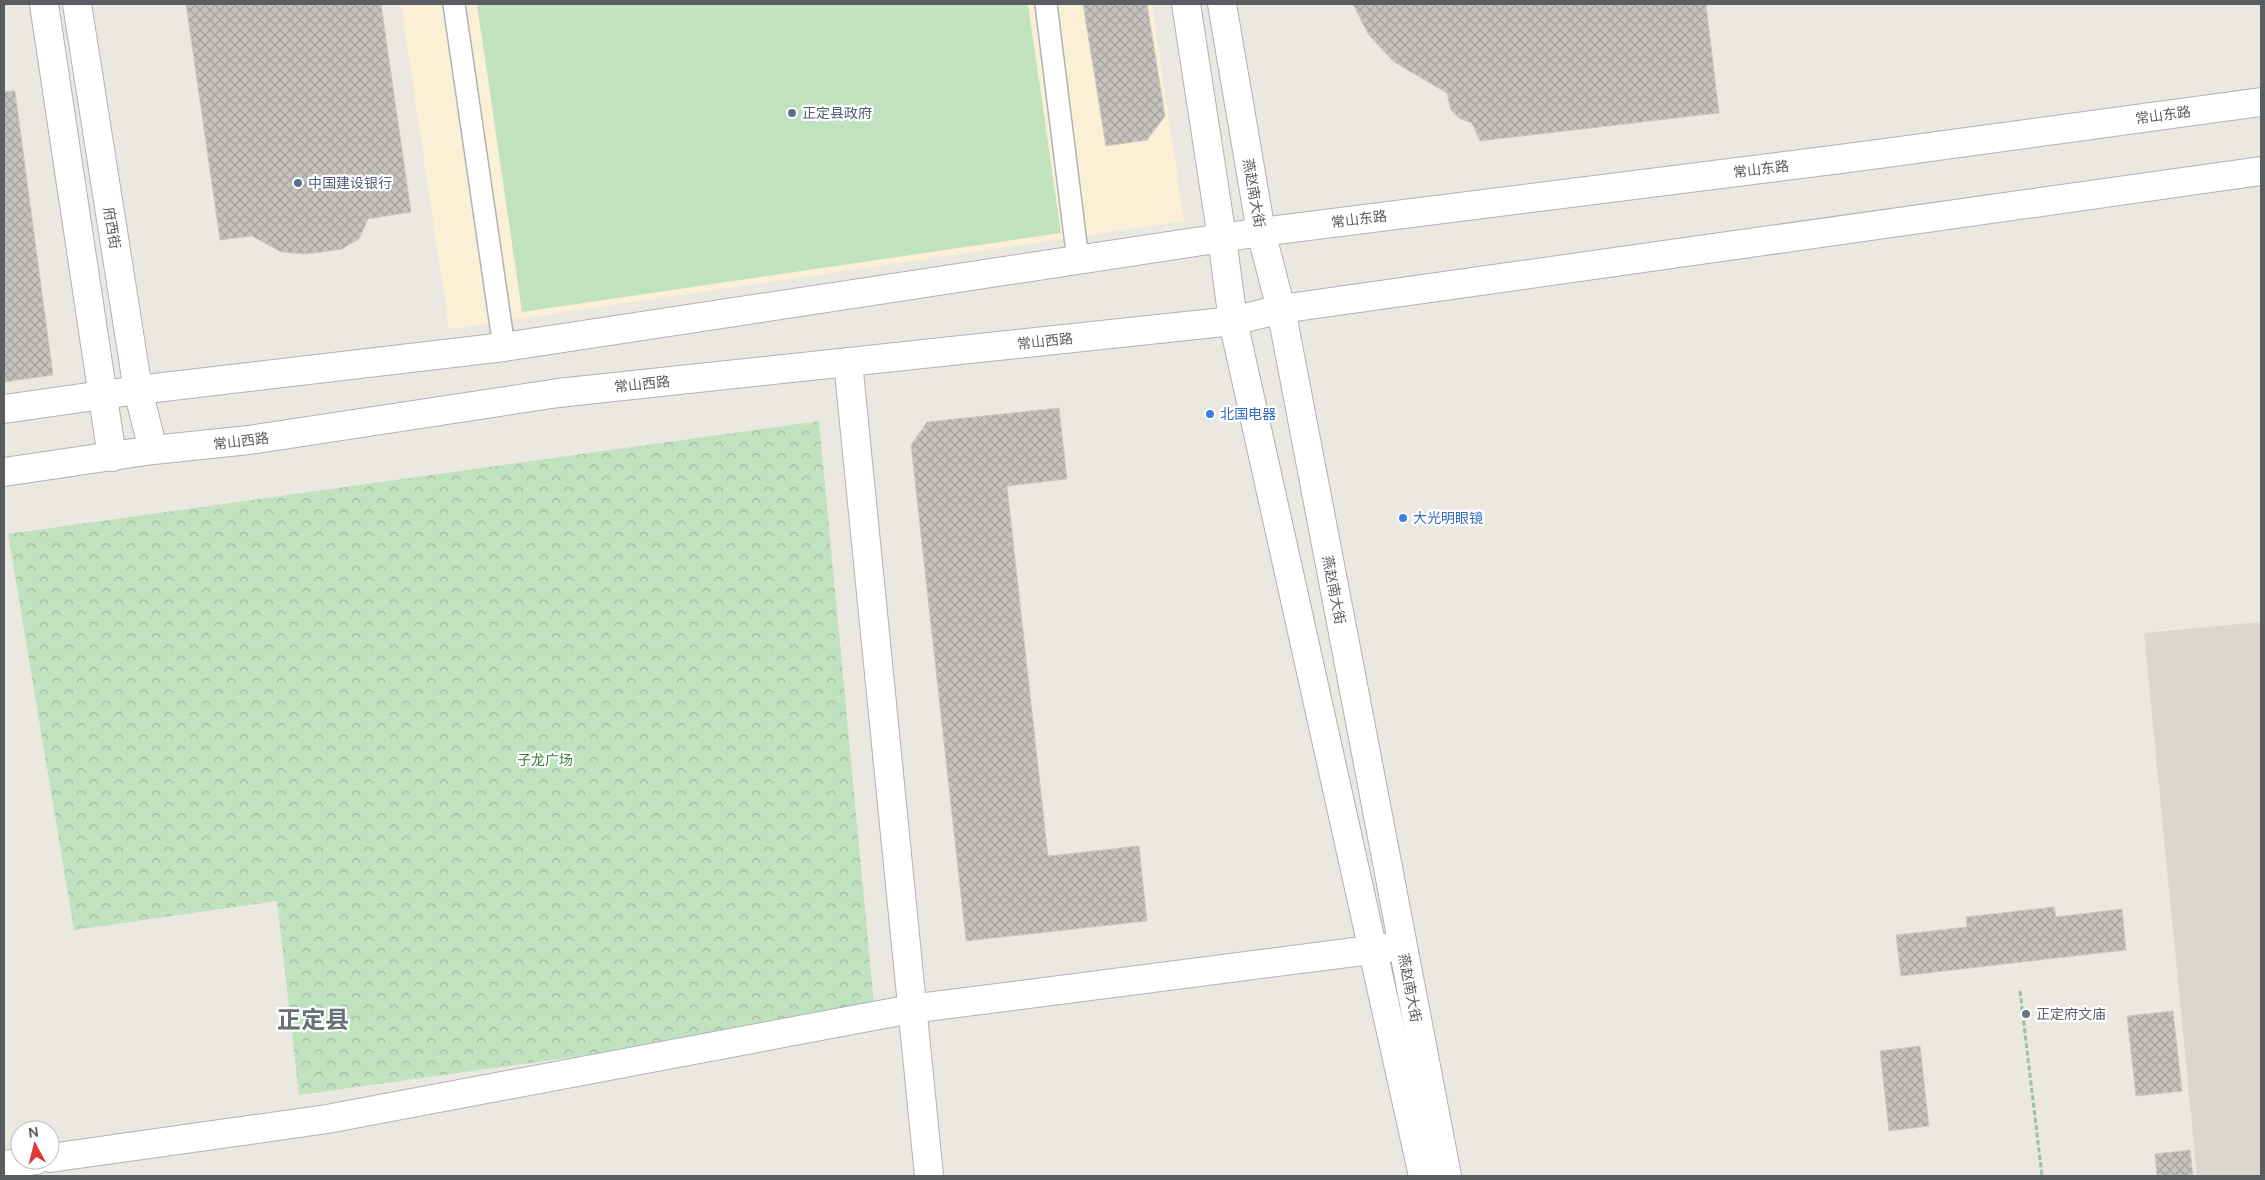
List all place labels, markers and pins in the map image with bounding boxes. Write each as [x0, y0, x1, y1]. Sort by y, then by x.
place label: 正定县政府 [802, 104, 872, 122]
marker: 正定县政府 [786, 107, 798, 119]
place label: 中国建设银行 [308, 174, 392, 192]
marker: 中国建设银行 [292, 177, 304, 189]
place label: 北国电器 [1220, 405, 1276, 423]
marker: 北国电器 [1204, 408, 1216, 420]
place label: 大光明眼镜 [1413, 509, 1483, 527]
marker: 大光明眼镜 [1397, 512, 1409, 524]
place label: 正定府文庙 [2036, 1005, 2106, 1023]
marker: 正定府文庙 [2020, 1008, 2032, 1020]

